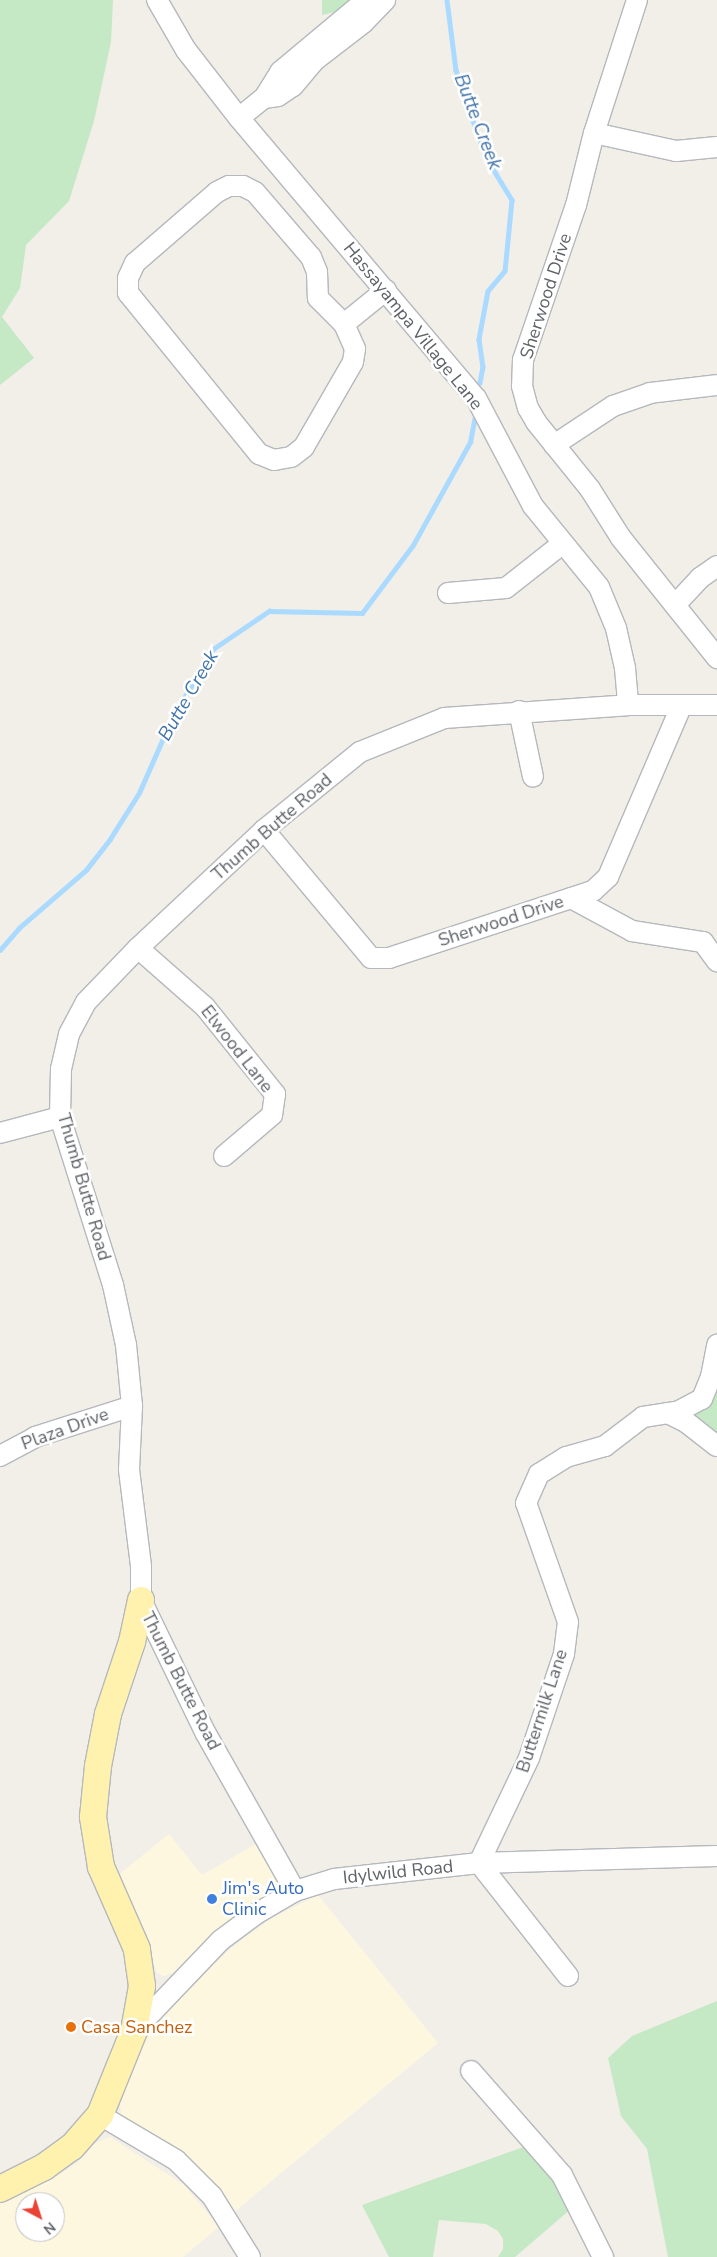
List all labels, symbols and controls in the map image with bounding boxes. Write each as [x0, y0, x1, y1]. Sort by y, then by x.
water label: Butte Creek [448, 71, 506, 173]
street label: Sherwood Drive [516, 231, 576, 361]
street label: Hassayampa Village Lane [339, 238, 487, 414]
water label: Butte Creek [154, 647, 224, 745]
street label: Thumb Butte Road [207, 769, 337, 885]
street label: Sherwood Drive [436, 891, 566, 951]
street label: Elwood Lane [196, 1001, 278, 1097]
street label: Thumb Butte Road [53, 1111, 115, 1263]
street label: Plaza Drive [18, 1403, 112, 1455]
street label: Thumb Butte Road [137, 1608, 225, 1754]
street label: Buttermilk Lane [512, 1647, 572, 1775]
street label: Idylwild Road [342, 1855, 454, 1889]
place label: Jim's Auto Clinic [222, 1878, 304, 1920]
marker: Jim's Auto Clinic [206, 1893, 218, 1905]
place label: Casa Sanchez [81, 2016, 192, 2038]
marker: Casa Sanchez [65, 2021, 77, 2033]
north arrow [15, 2192, 65, 2242]
text: N [39, 2217, 59, 2239]

